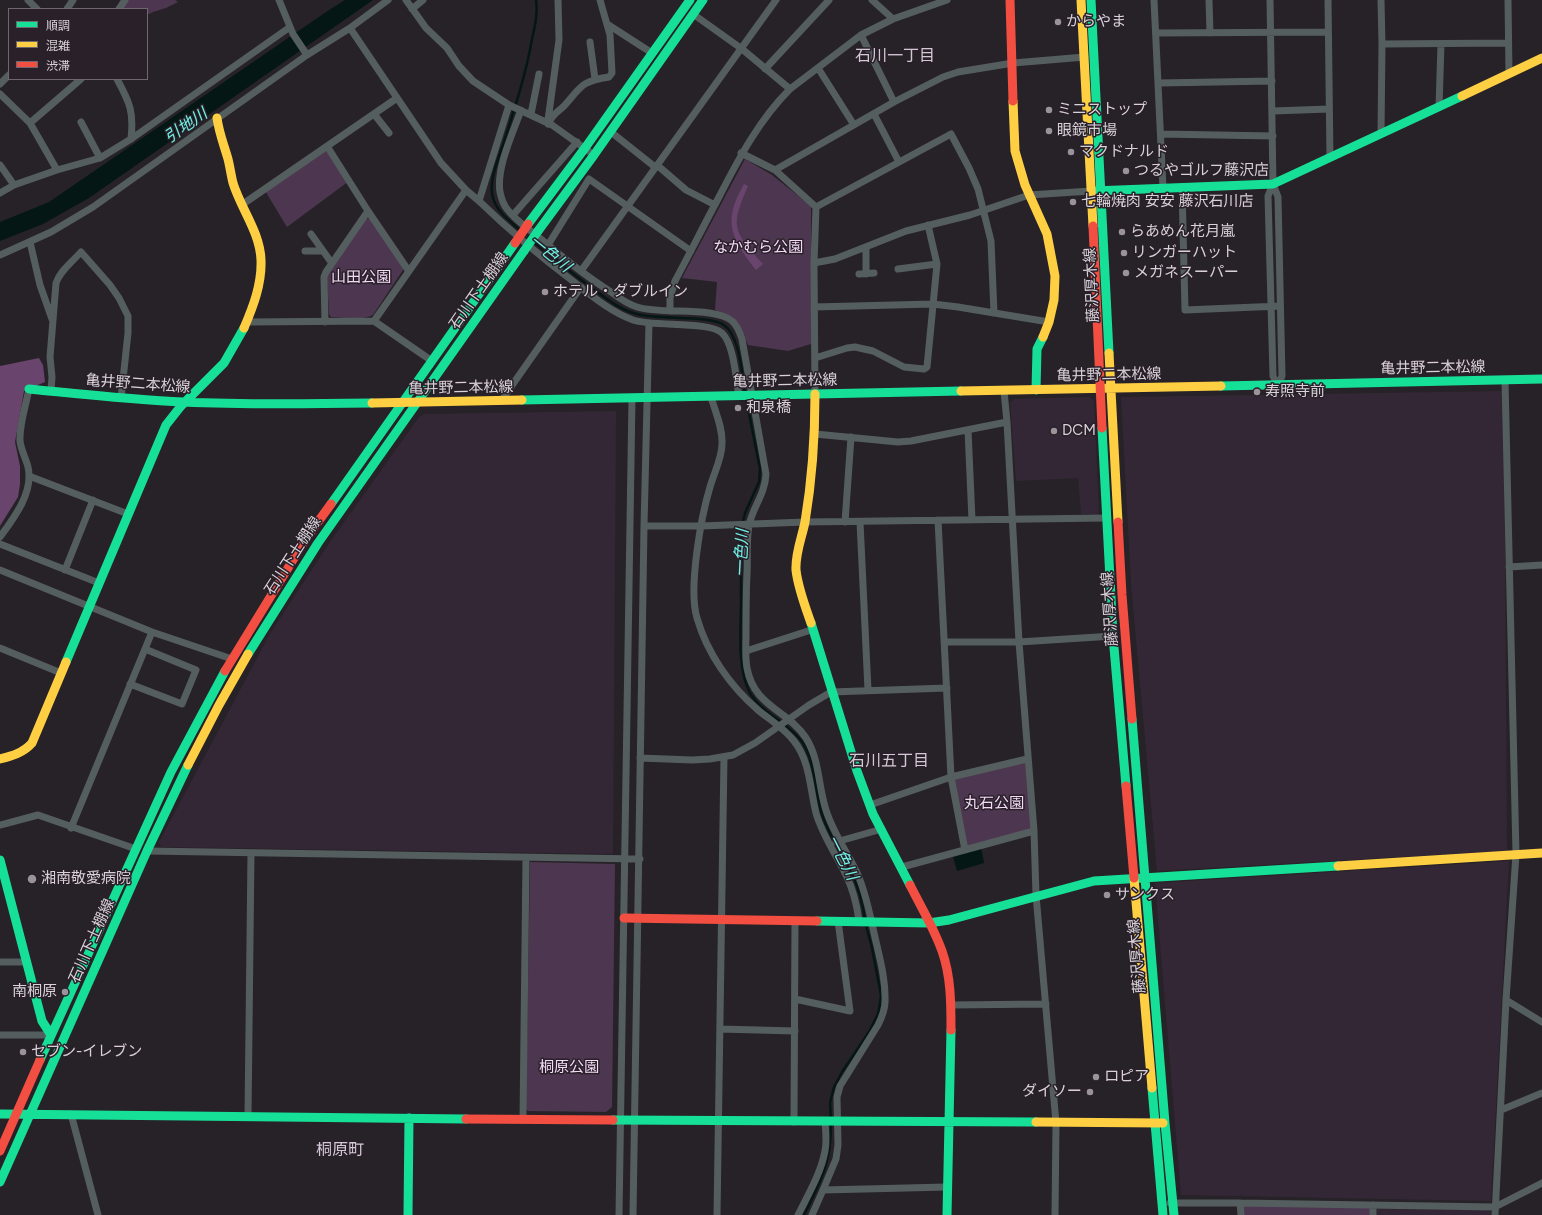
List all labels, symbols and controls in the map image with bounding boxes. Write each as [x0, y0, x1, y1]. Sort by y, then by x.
legend [8, 8, 148, 80]
place label: からやま [1066, 13, 1126, 31]
marker: からやま [1053, 17, 1063, 27]
text: 順調 [46, 19, 70, 33]
text: 混雑 [46, 39, 70, 53]
district label: 石川一丁目 [855, 46, 935, 66]
text: 渋滞 [46, 59, 70, 73]
place label: ミニストップ [1057, 101, 1147, 119]
water label: 引地川 [161, 104, 211, 148]
marker: ミニストップ [1044, 105, 1054, 115]
place label: 眼鏡市場 [1057, 122, 1117, 140]
marker: 眼鏡市場 [1044, 126, 1054, 136]
place label: マクドナルド [1079, 143, 1169, 161]
marker: マクドナルド [1066, 147, 1076, 157]
place label: つるやゴルフ藤沢店 [1134, 162, 1269, 180]
marker: つるやゴルフ藤沢店 [1121, 166, 1131, 176]
place label: 七輪焼肉 安安 藤沢石川店 [1081, 193, 1253, 211]
marker: 七輪焼肉 安安 藤沢石川店 [1068, 197, 1078, 207]
place label: らあめん花月嵐 [1130, 223, 1235, 241]
marker: らあめん花月嵐 [1117, 227, 1127, 237]
water label: 一色川 [525, 231, 575, 277]
park label: なかむら公園 [713, 239, 803, 257]
place label: リンガーハット [1132, 244, 1237, 262]
street label: 藤沢厚木線 [1081, 247, 1103, 323]
marker: リンガーハット [1119, 248, 1129, 258]
street label: 石川下土棚線 [446, 249, 512, 333]
place label: メガネスーパー [1134, 264, 1239, 282]
marker: メガネスーパー [1121, 268, 1131, 278]
park label: 山田公園 [331, 269, 391, 287]
place label: ホテル・ダブルイン [553, 283, 688, 301]
marker: ホテル・ダブルイン [540, 287, 550, 297]
street label: 亀井野二本松線 [1380, 358, 1486, 378]
street label: 亀井野二本松線 [1056, 365, 1162, 385]
street label: 亀井野二本松線 [85, 371, 191, 397]
street label: 亀井野二本松線 [732, 371, 838, 391]
street label: 亀井野二本松線 [408, 378, 514, 398]
place label: 寿照寺前 [1265, 383, 1325, 401]
marker: 寿照寺前 [1252, 387, 1262, 397]
place label: 和泉橋 [746, 399, 791, 417]
marker: 和泉橋 [733, 403, 743, 413]
place label: DCM [1062, 422, 1096, 440]
marker: DCM [1049, 426, 1059, 436]
street label: 石川下土棚線 [261, 513, 325, 599]
water label: 一色川 [731, 529, 753, 577]
street label: 藤沢厚木線 [1098, 571, 1122, 647]
district label: 石川五丁目 [849, 751, 929, 771]
park label: 丸石公園 [964, 795, 1024, 813]
water label: 一色川 [823, 832, 861, 884]
place label: 湘南敬愛病院 [41, 870, 131, 888]
marker: 湘南敬愛病院 [26, 873, 38, 885]
place label: サンクス [1115, 886, 1175, 904]
marker: サンクス [1102, 890, 1112, 900]
street label: 石川下土棚線 [65, 896, 119, 986]
street label: 藤沢厚木線 [1125, 918, 1149, 994]
place label: 南桐原 [12, 983, 57, 1001]
marker: 南桐原 [60, 987, 70, 997]
place label: セブン-イレブン [31, 1043, 142, 1061]
marker: セブン-イレブン [18, 1047, 28, 1057]
park label: 桐原公園 [539, 1059, 599, 1077]
place label: ロピア [1104, 1068, 1149, 1086]
marker: ロピア [1091, 1072, 1101, 1082]
place label: ダイソー [1022, 1083, 1082, 1101]
marker: ダイソー [1085, 1087, 1095, 1097]
district label: 桐原町 [316, 1140, 364, 1160]

